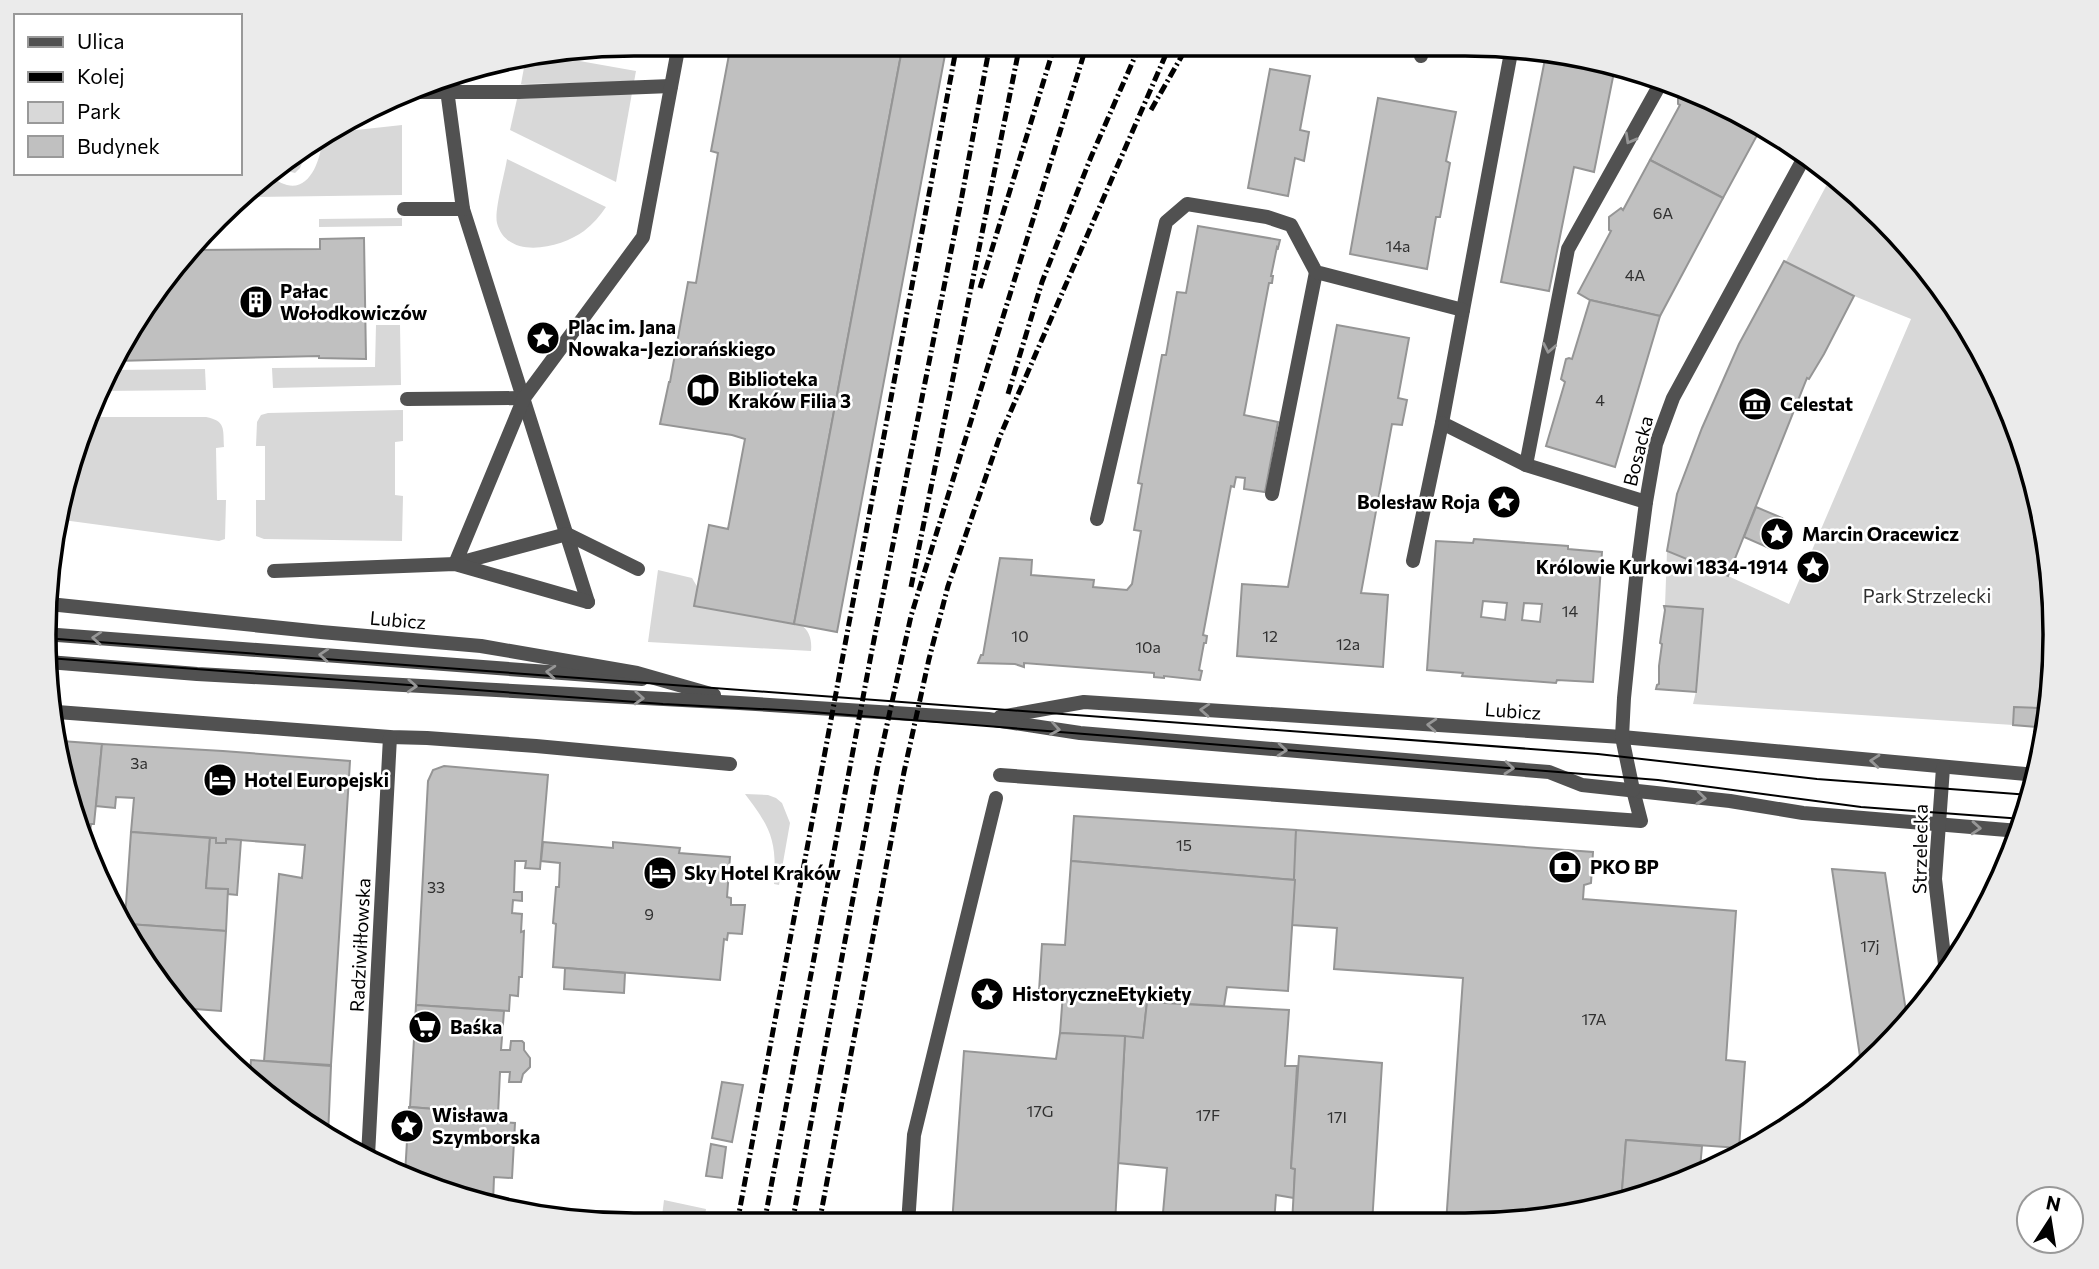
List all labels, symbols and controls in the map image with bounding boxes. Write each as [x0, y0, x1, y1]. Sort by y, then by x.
legend [14, 14, 242, 175]
text: Ulica [77, 28, 124, 53]
text: Kolej [77, 63, 125, 88]
text: Park [77, 98, 121, 123]
one-way arrow [1625, 132, 1638, 144]
text: Budynek [77, 133, 160, 158]
house number: 6A [1653, 203, 1673, 222]
house number: 14a [1386, 236, 1410, 255]
house number: 4A [1625, 265, 1645, 284]
place label: Pałac Wołodkowiczów [280, 279, 427, 324]
building icon: Pałac Wołodkowiczów [237, 283, 275, 321]
place label: Plac im. Jana Nowaka-Jeziorańskiego [568, 315, 776, 360]
place icon: Plac im. Jana Nowaka-Jeziorańskiego [524, 319, 562, 357]
one-way arrow [1542, 342, 1557, 354]
place label: Biblioteka Kraków Filia 3 [728, 367, 851, 412]
library icon: Biblioteka Kraków Filia 3 [684, 371, 722, 409]
museum icon: Celestat [1736, 385, 1774, 423]
house number: 4 [1595, 390, 1605, 409]
place label: Celestat [1780, 392, 1853, 415]
street label: Bosacka [1618, 413, 1657, 488]
place icon: Bolesław Roja [1485, 483, 1523, 521]
place label: Bolesław Roja [1357, 490, 1480, 513]
place icon: Marcin Oracewicz [1758, 515, 1796, 553]
place label: Marcin Oracewicz [1802, 522, 1959, 545]
place icon: Królowie Kurkowi 1834-1914 [1794, 548, 1832, 586]
place label: Królowie Kurkowi 1834-1914 [1536, 555, 1788, 578]
park label: Park Strzelecki [1863, 584, 1991, 607]
house number: 14 [1562, 601, 1579, 620]
street label: Lubicz [369, 606, 427, 633]
house number: 10 [1011, 626, 1029, 645]
house number: 12 [1262, 626, 1278, 645]
one-way arrow [91, 631, 102, 646]
house number: 12a [1336, 634, 1360, 653]
house number: 10a [1135, 637, 1161, 656]
one-way arrow [318, 648, 329, 663]
one-way arrow [545, 665, 556, 680]
one-way arrow [406, 678, 417, 693]
one-way arrow [634, 690, 645, 705]
street label: Lubicz [1484, 697, 1542, 724]
one-way arrow [1199, 703, 1210, 718]
one-way arrow [1426, 718, 1437, 733]
one-way arrow [1050, 721, 1061, 736]
one-way arrow [1276, 742, 1288, 757]
house number: 3a [130, 753, 148, 772]
one-way arrow [1869, 754, 1880, 769]
one-way arrow [1503, 760, 1514, 775]
hotel icon: Hotel Europejski [201, 761, 239, 799]
place label: Hotel Europejski [244, 768, 389, 791]
one-way arrow [1695, 790, 1707, 805]
street label: Strzelecka [1907, 804, 1932, 894]
one-way arrow [1971, 820, 1982, 835]
house number: 15 [1176, 835, 1192, 854]
bank icon: PKO BP [1546, 848, 1584, 886]
hotel icon: Sky Hotel Kraków [641, 854, 679, 892]
place label: PKO BP [1590, 855, 1659, 878]
place label: Sky Hotel Kraków [684, 861, 841, 884]
street label: Radziwiłłowska [344, 877, 375, 1013]
house number: 33 [427, 877, 445, 896]
house number: 9 [644, 904, 654, 923]
house number: 17j [1860, 936, 1880, 955]
place icon: HistoryczneEtykiety [968, 975, 1006, 1013]
place label: HistoryczneEtykiety [1012, 982, 1192, 1005]
supermarket icon: Baśka [406, 1008, 444, 1046]
house number: 17A [1582, 1009, 1606, 1028]
place label: Baśka [450, 1015, 502, 1038]
house number: 17G [1027, 1101, 1053, 1120]
place label: Wisława Szymborska [432, 1103, 540, 1148]
house number: 17F [1196, 1105, 1220, 1124]
place icon: Wisława Szymborska [388, 1107, 426, 1145]
house number: 17I [1327, 1107, 1347, 1126]
north arrow [2015, 1185, 2085, 1255]
text: N [2044, 1190, 2063, 1216]

